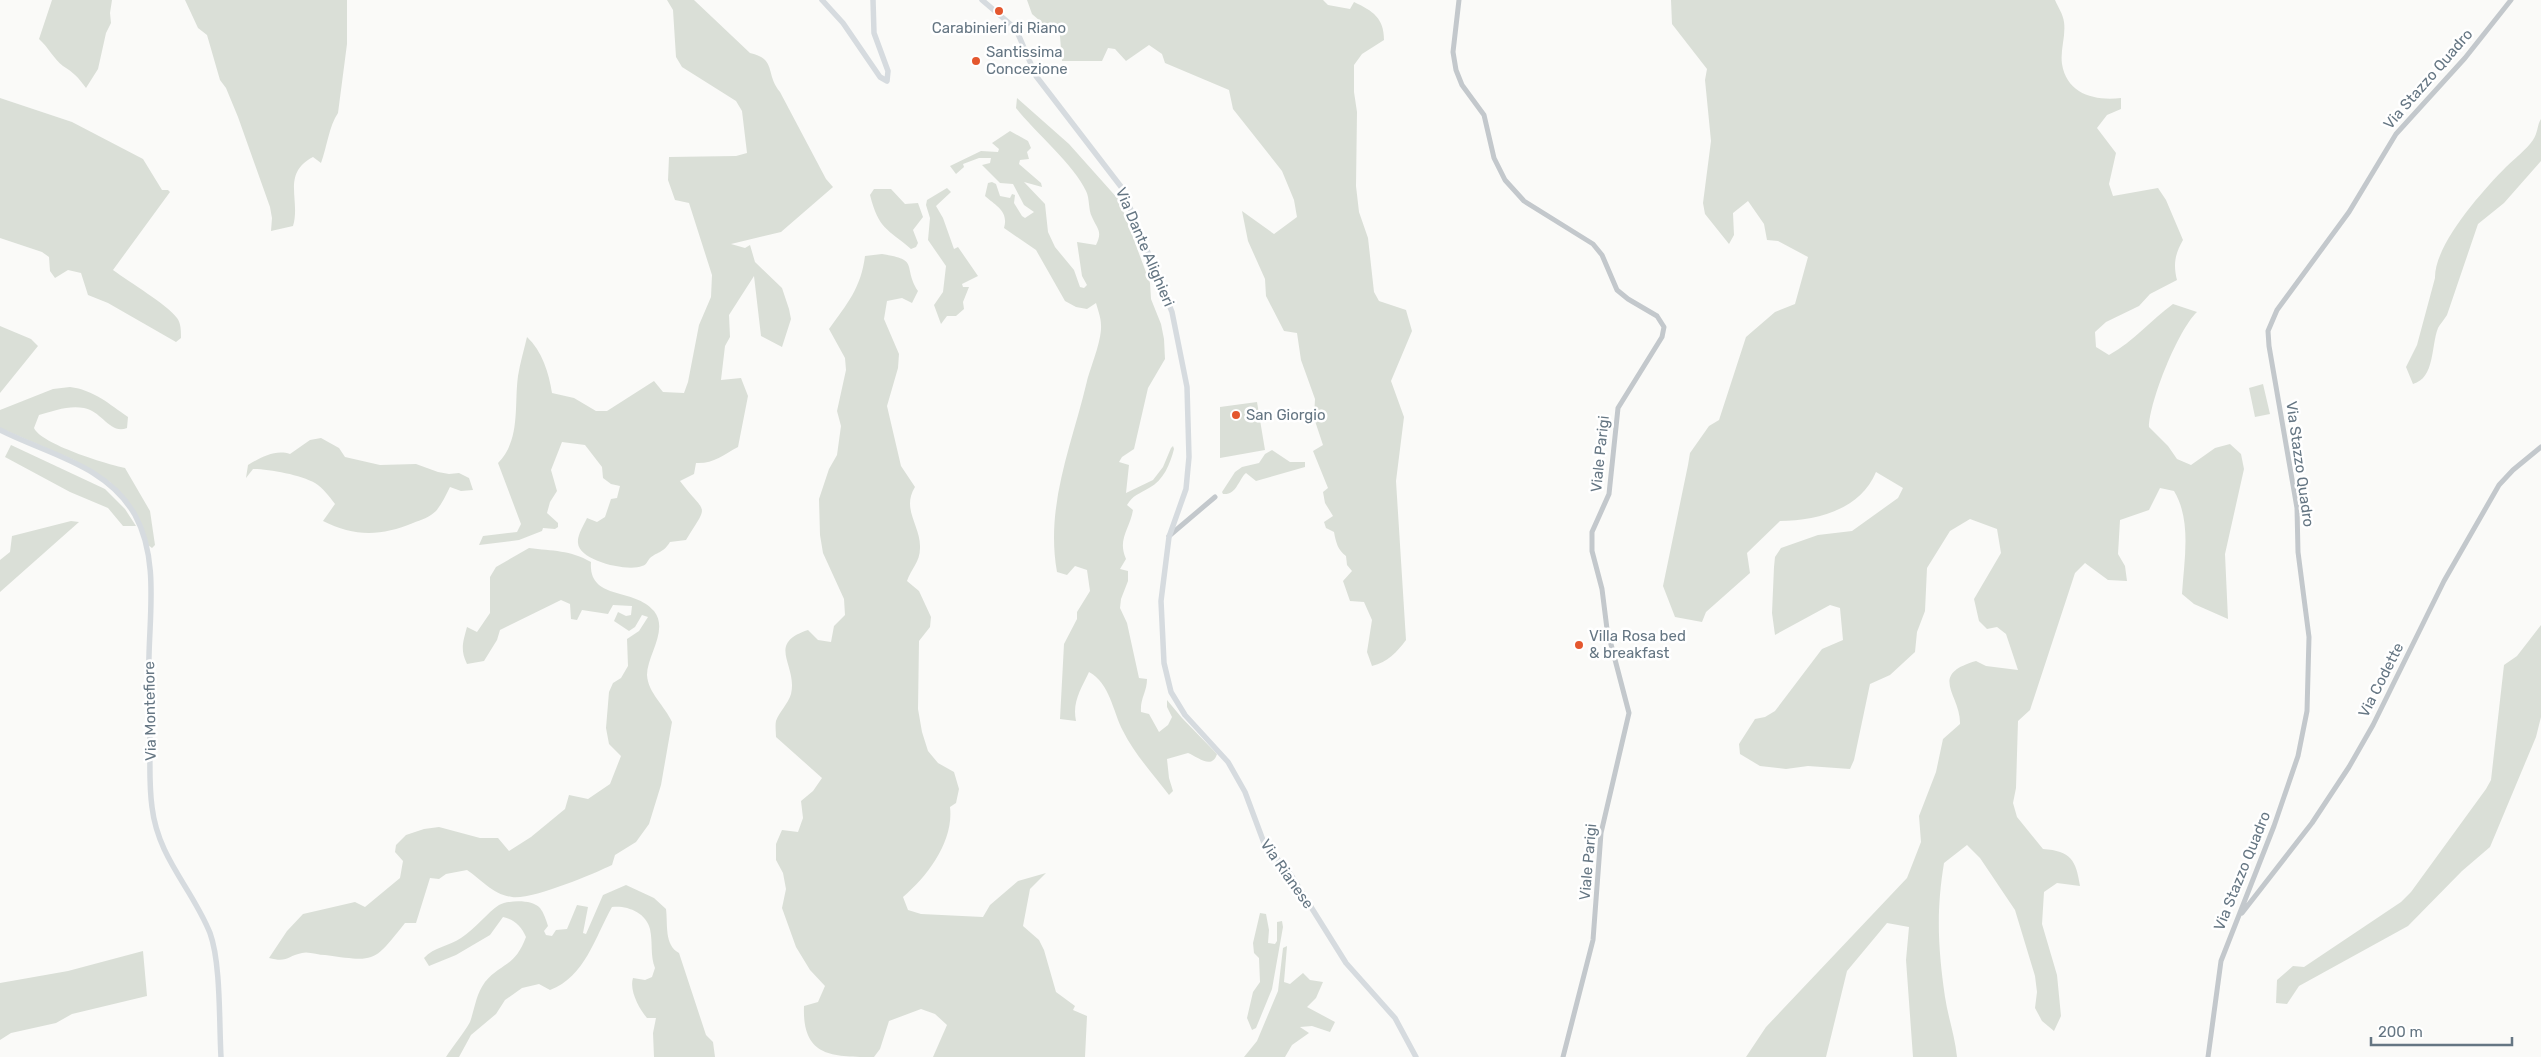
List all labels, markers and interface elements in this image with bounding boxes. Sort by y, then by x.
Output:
marker: Carabinieri di Riano [993,5,1005,17]
place label: Carabinieri di Riano [932,19,1066,37]
street label: Via Stazzo Quadro [2380,25,2476,133]
place label: Santissima Concezione [986,43,1068,78]
marker: Santissima Concezione [970,55,982,67]
street label: Via Dante Alighieri [1112,185,1178,309]
street label: Via Stazzo Quadro [2282,400,2318,528]
place label: San Giorgio [1246,406,1326,424]
marker: San Giorgio [1230,409,1242,421]
street label: Viale Parigi [1587,415,1613,493]
place label: Villa Rosa bed & breakfast [1589,627,1686,662]
marker: Villa Rosa bed & breakfast [1573,639,1585,651]
street label: Via Codette [2355,640,2407,720]
street label: Via Montefiore [140,661,160,761]
street label: Via Stazzo Quadro [2210,809,2274,933]
street label: Viale Parigi [1576,823,1600,901]
street label: Via Rianese [1257,836,1317,912]
scale bar [2371,1014,2512,1046]
text: 200 m [2378,1023,2423,1041]

